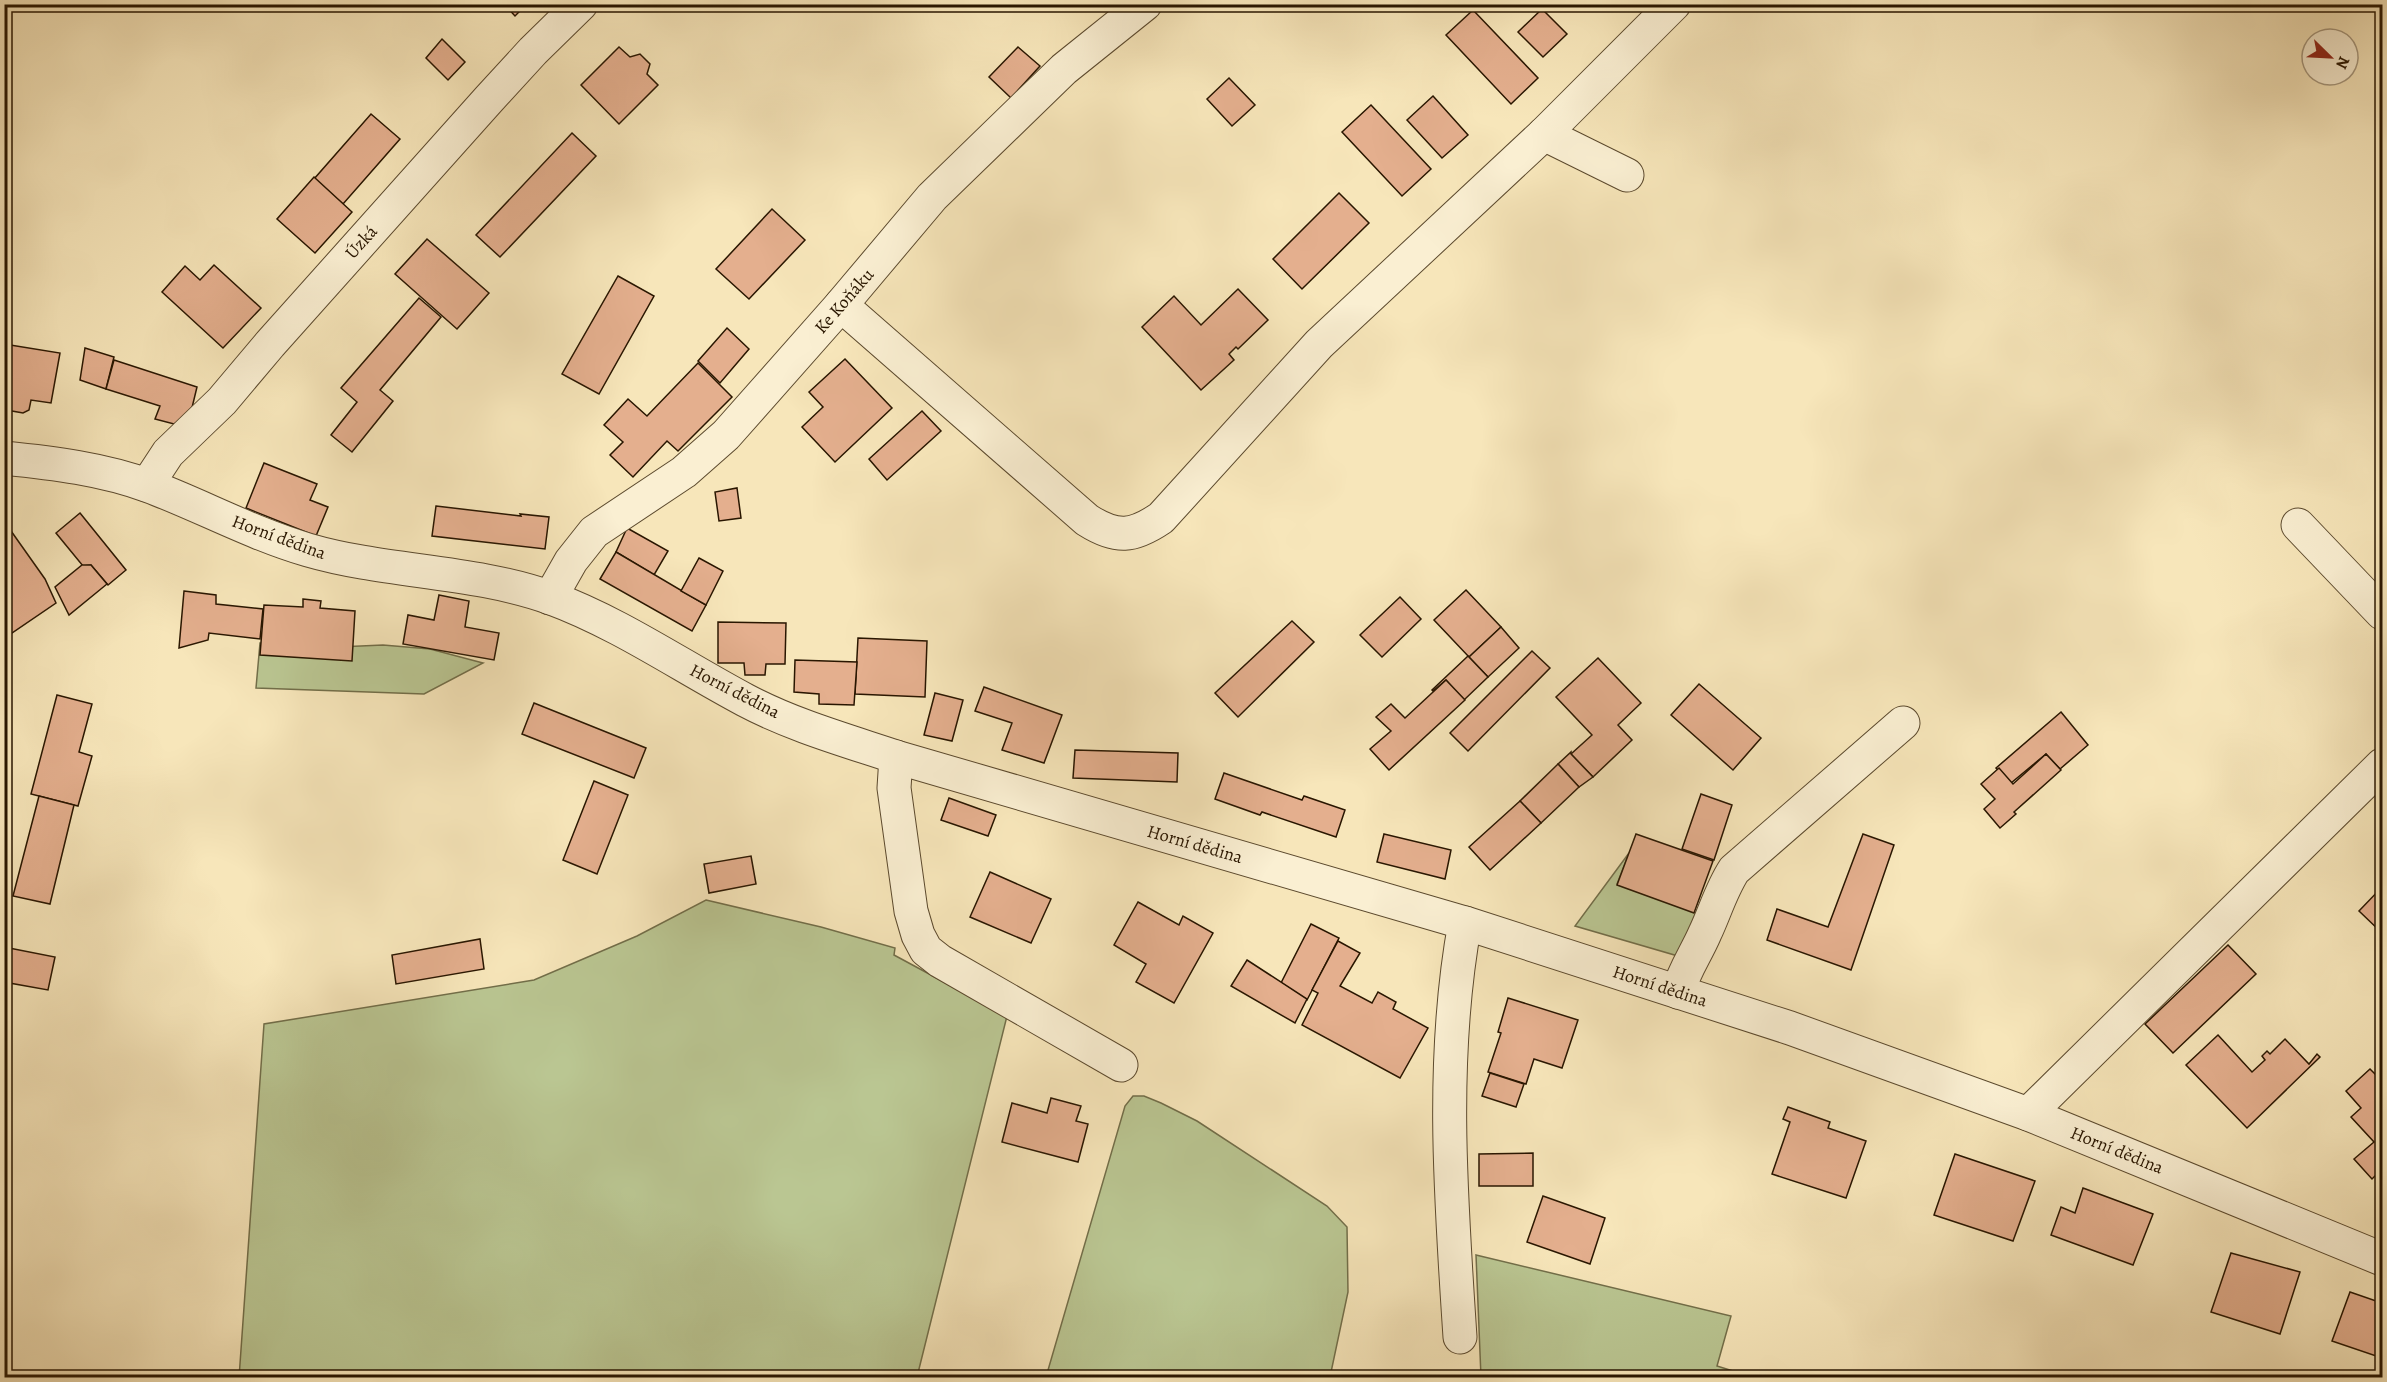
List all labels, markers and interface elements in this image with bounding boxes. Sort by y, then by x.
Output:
north arrow [2300,27,2360,87]
text: N [2330,53,2355,73]
street label: Úzká [340,220,383,264]
street label: Ke Koňáku [809,263,879,339]
street label: Horní dědina [229,509,330,565]
street label: Horní dědina [686,658,785,724]
street label: Horní dědina [1144,819,1246,869]
street label: Horní dědina [1610,959,1711,1013]
street label: Horní dědina [2067,1120,2168,1180]

